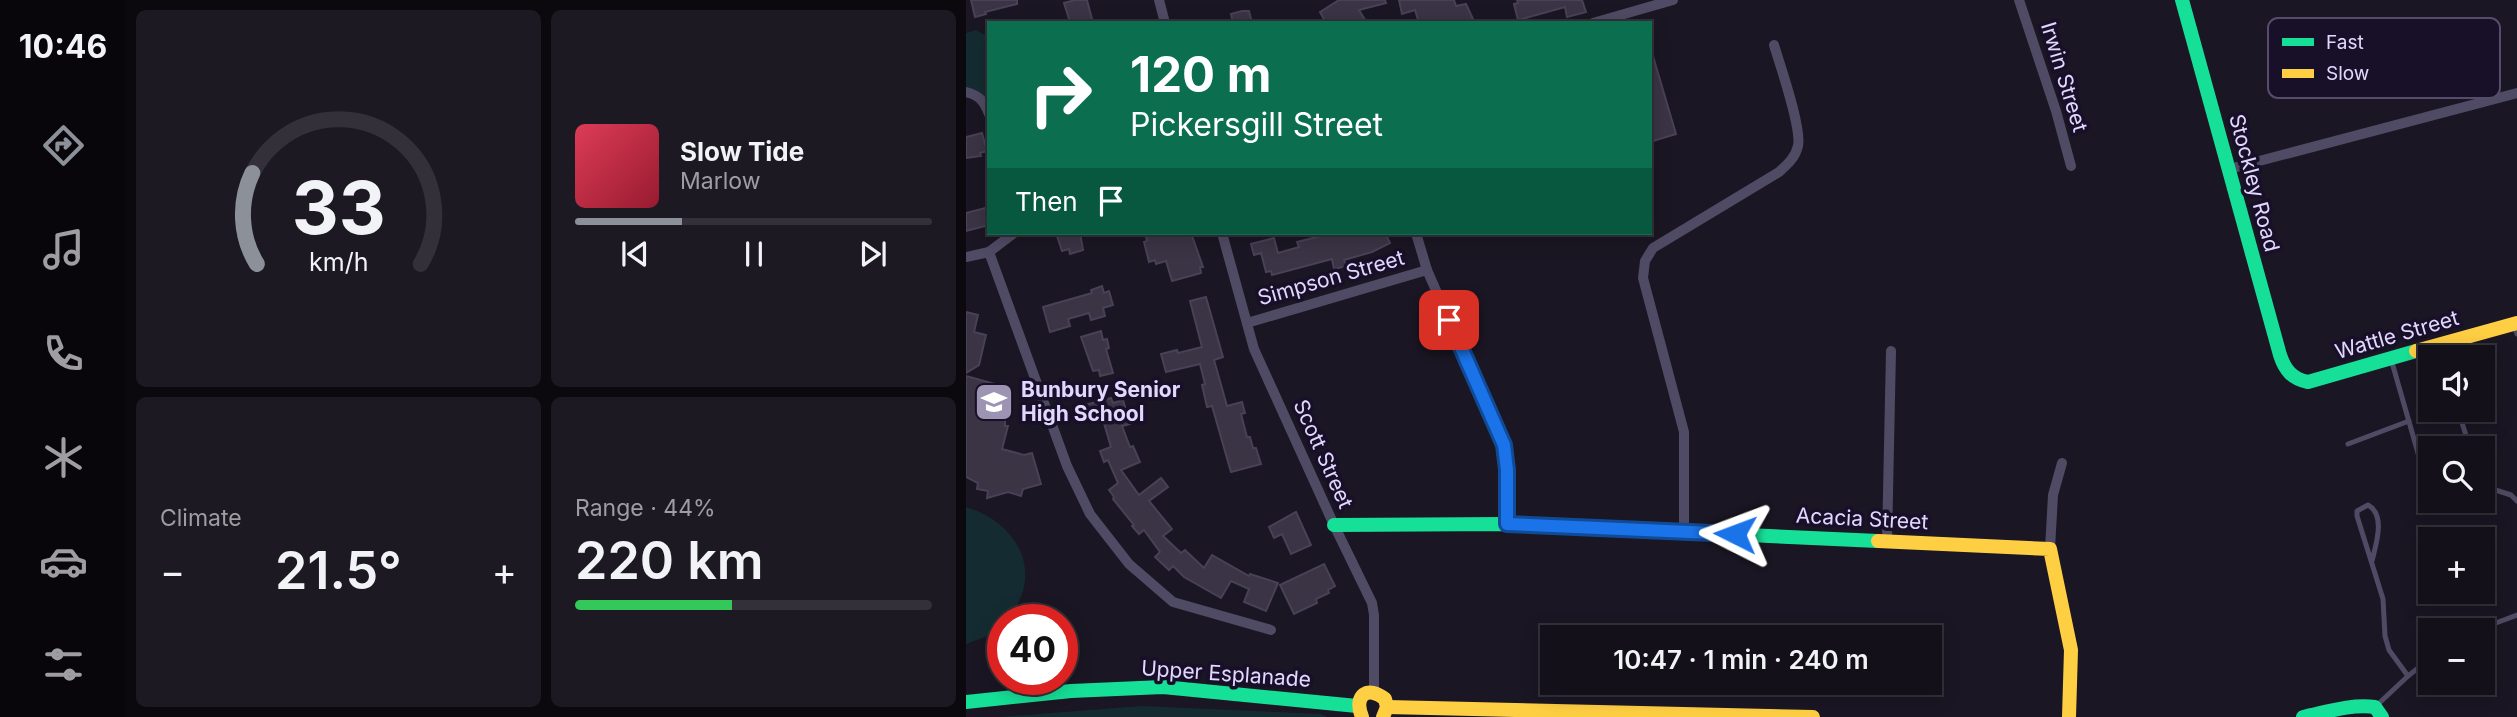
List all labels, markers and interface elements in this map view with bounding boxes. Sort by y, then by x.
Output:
legend [2268,18,2500,98]
street label: Irwin Street [2036,19,2093,135]
text: 10:46 [19,27,107,66]
text: Fast [2326,31,2364,54]
text: 120 m [1130,45,1271,104]
icon: right [1015,49,1106,140]
text: Slow [2326,62,2369,85]
text: Pickersgill Street [1130,105,1383,144]
street label: Stockley Road [2224,111,2285,254]
icon: directions [39,121,88,170]
text: Slow Tide [680,136,804,167]
text: 33 [292,164,385,253]
text: Marlow [680,167,760,195]
icon: arrive [1092,182,1130,220]
text: Then [1015,186,1078,217]
icon: music [39,225,88,274]
icon: previous [616,235,654,273]
icon: pause [735,235,773,273]
icon: next [854,235,892,273]
street label: Simpson Street [1255,245,1407,310]
text: km/h [309,247,368,277]
pin [1419,290,1479,350]
icon: arrive [1430,301,1468,339]
street label: Wattle Street [2332,305,2462,364]
icon: phone [39,329,88,378]
map controls [2418,345,2495,695]
button: sound [2418,345,2495,422]
place label: Bunbury Senior High School [1021,377,1181,426]
school or university icon: Bunbury Senior High School [973,381,1015,423]
street label: Scott Street [1288,396,1359,512]
icon: climate [39,433,88,482]
button: search [2418,436,2495,513]
text: Range · 44% [575,494,716,522]
position arrow [1698,497,1772,571]
street label: Acacia Street [1795,503,1929,534]
text: Climate [160,504,242,532]
button: + [2418,527,2495,604]
text: 220 km [575,529,764,592]
icon: car [39,537,88,586]
text: 21.5° [275,539,402,602]
text: − [160,548,185,594]
text: + [492,548,517,594]
speed limit sign: 40 [987,604,1078,695]
button: − [2418,618,2495,695]
icon: filters [39,640,88,689]
text: 10:47 · 1 min · 240 m [1613,644,1869,675]
street label: Upper Esplanade [1140,655,1312,692]

